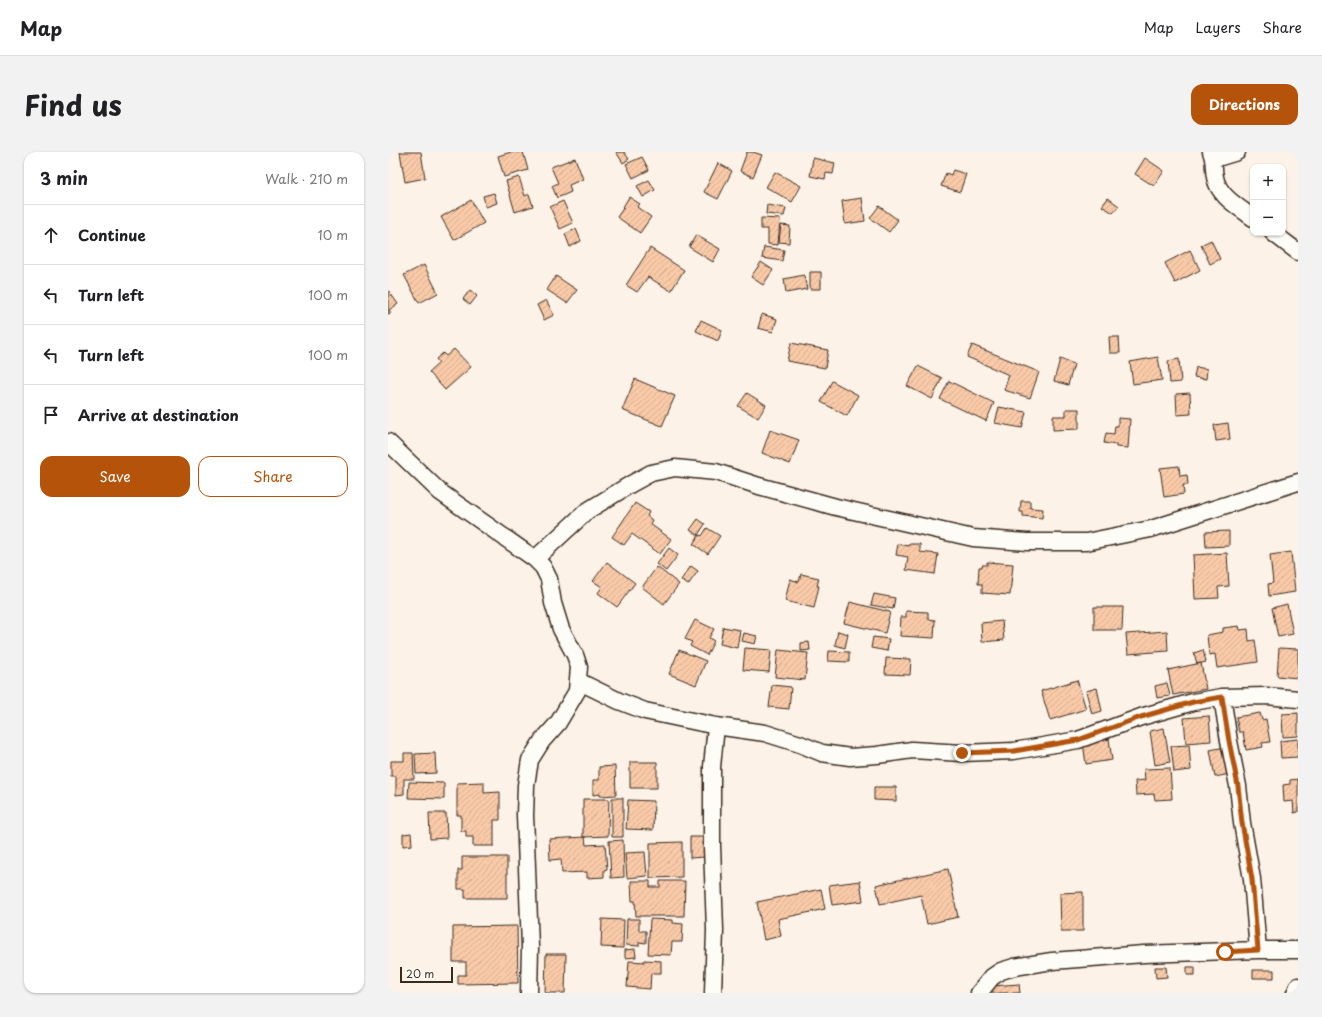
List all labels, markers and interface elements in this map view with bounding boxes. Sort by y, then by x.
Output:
text: Map [20,14,62,42]
text: Map [1144,17,1174,38]
text: Layers [1196,17,1241,38]
text: Share [1263,17,1302,38]
text: Find us [24,83,122,126]
button: Directions [1191,84,1298,125]
map controls [1250,164,1286,236]
button: + [1250,164,1286,200]
text: 3 min [40,165,88,191]
text: Walk · 210 m [265,169,348,188]
button: − [1250,200,1286,236]
text: Continue [78,223,146,246]
icon: ahead [40,224,62,246]
text: 10 m [318,225,348,244]
text: Turn left [78,283,144,306]
icon: left [40,284,62,306]
text: 100 m [308,285,348,304]
text: Turn left [78,343,144,366]
icon: left [40,344,62,366]
text: 100 m [308,345,348,364]
text: Arrive at destination [78,403,239,426]
icon: arrive [40,404,62,426]
button: Save [40,456,190,497]
button: Share [198,456,348,497]
route end [953,744,971,762]
route start [1216,943,1234,961]
scale bar [400,965,453,984]
text: 20 m [406,965,434,982]

